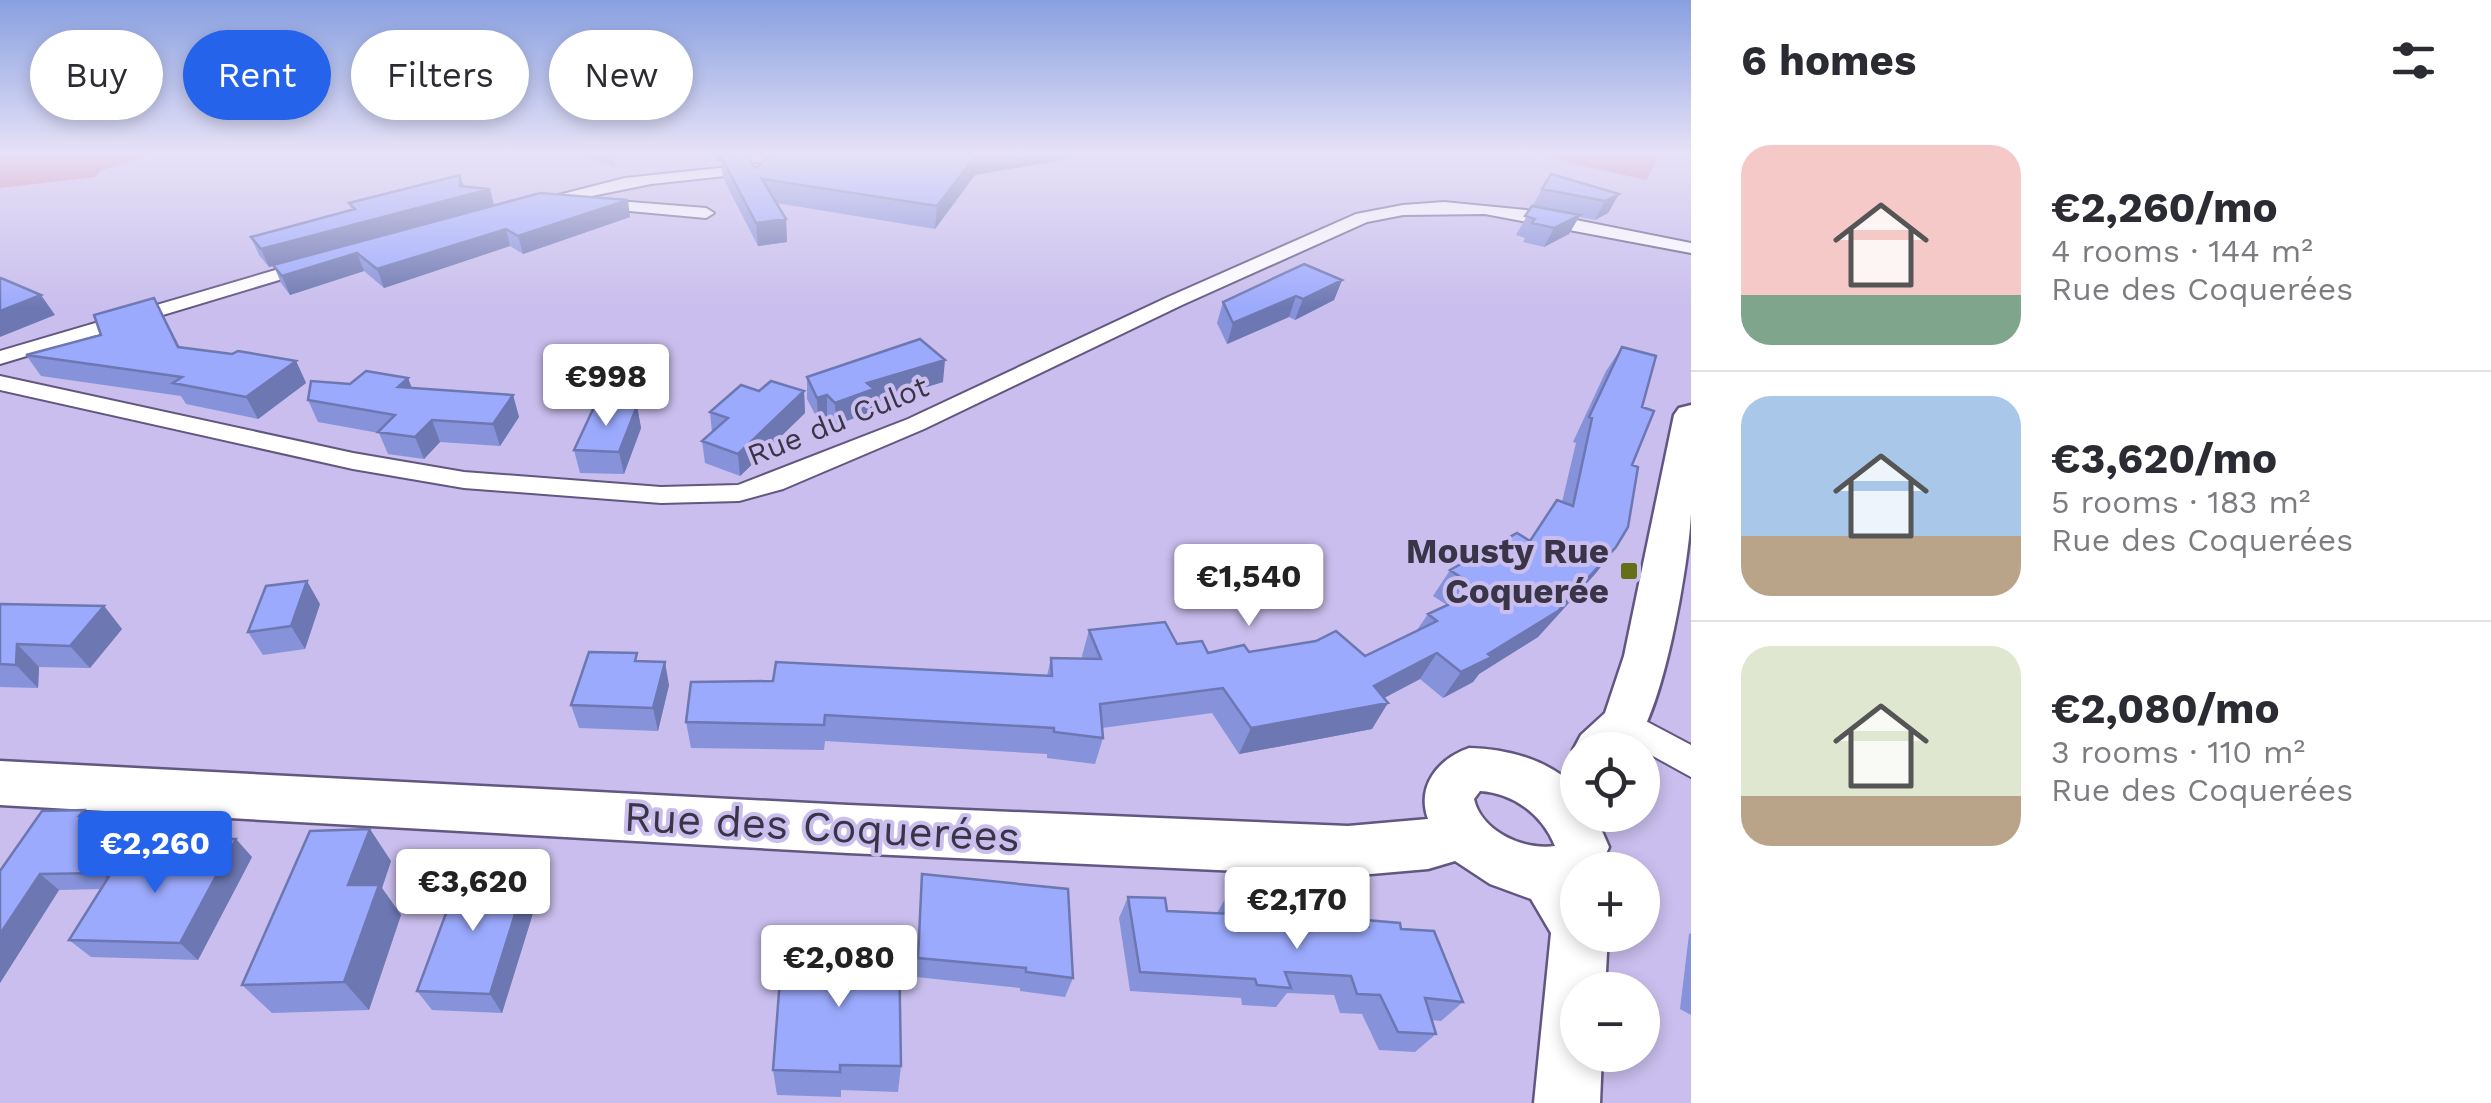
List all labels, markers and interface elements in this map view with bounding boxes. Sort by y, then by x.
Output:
chip: Buy [30,30,163,120]
chip: Rent [183,30,331,120]
chip: Filters [351,30,529,120]
chip: New [549,30,693,120]
icon: filters [2386,33,2441,88]
text: 6 homes [1741,36,1916,85]
text: €2,260/mo [2051,183,2278,232]
icon: home [1821,185,1941,305]
text: 4 rooms · 144 m² [2051,232,2313,270]
text: Rue des Coquerées [2051,270,2353,308]
pin: €998 [547,344,665,429]
text: €998 [565,357,647,395]
street label: Rue du Culot [742,368,934,473]
text: €3,620/mo [2051,434,2277,483]
icon: home [1821,436,1941,556]
text: 5 rooms · 183 m² [2051,483,2311,521]
text: Rue des Coquerées [2051,521,2353,559]
place label: Mousty Rue Coquerée [1406,530,1609,612]
pin: €1,540 [1168,544,1330,629]
text: €1,540 [1196,557,1302,595]
marker: Mousty Rue Coquerée [1618,560,1640,582]
text: €2,080/mo [2051,684,2280,733]
icon: home [1821,686,1941,806]
map controls [1560,732,1660,1072]
button: locate [1560,732,1660,832]
text: 3 rooms · 110 m² [2051,733,2305,771]
text: Rue des Coquerées [2051,771,2353,809]
street label: Rue des Coquerées [623,792,1021,861]
pin: €2,260 [74,811,236,896]
text: €2,260 [100,824,210,862]
pin: €3,620 [392,849,554,934]
button: + [1560,852,1660,952]
text: €3,620 [418,862,528,900]
pin: €2,170 [1216,867,1378,952]
text: €2,170 [1247,880,1347,918]
pin: €2,080 [758,925,920,1010]
text: €2,080 [783,938,895,976]
button: − [1560,972,1660,1072]

